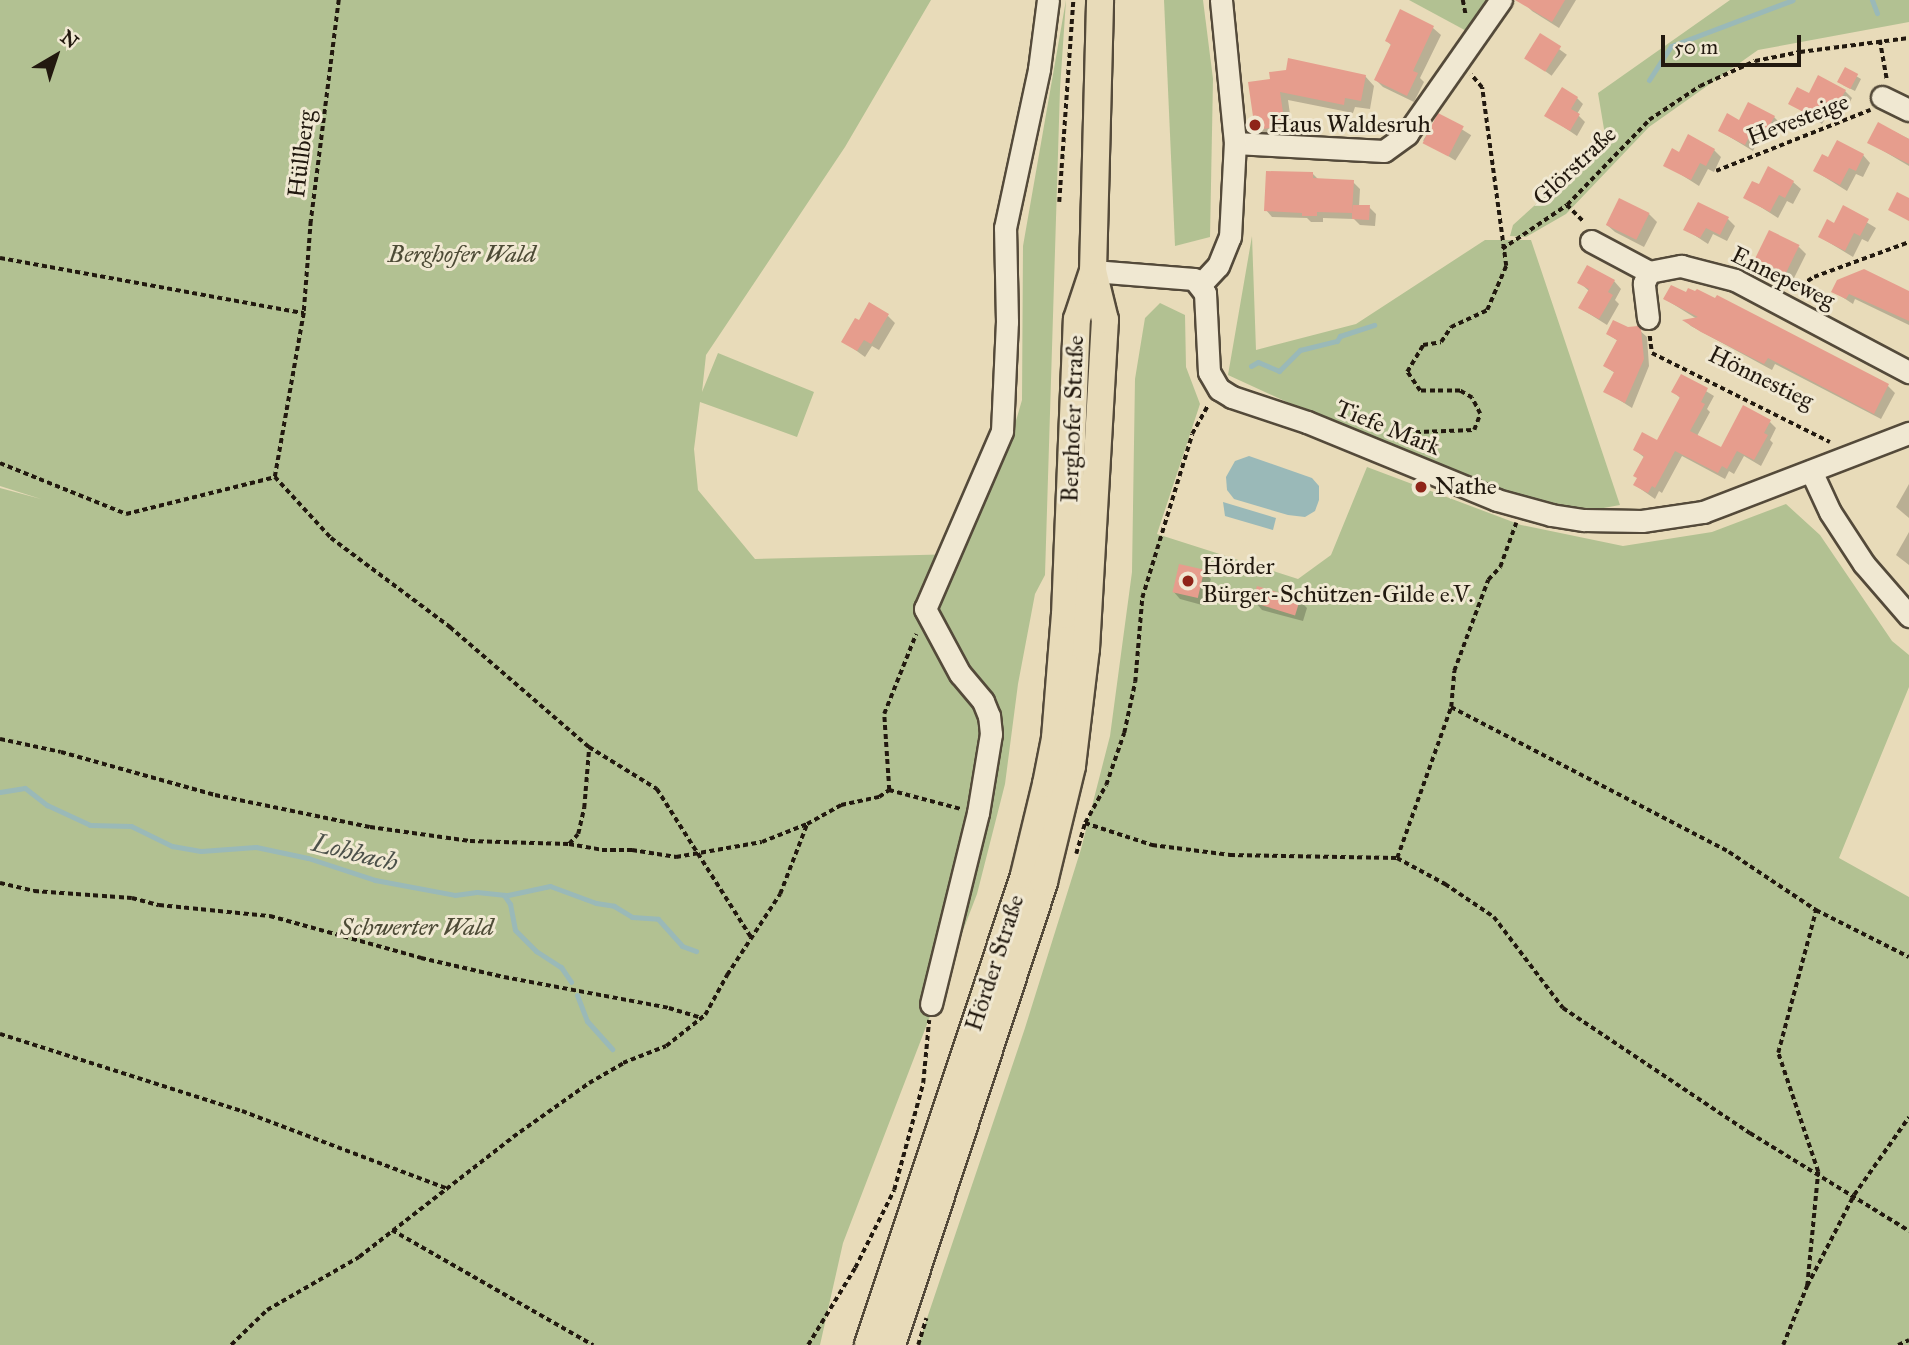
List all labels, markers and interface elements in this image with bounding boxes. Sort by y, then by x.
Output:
north arrow [21,21,91,91]
scale bar [1664,21,1804,65]
text: N [56,25,83,53]
text: 50 m [1674,34,1718,60]
street label: Hevesteige [1743,87,1853,153]
street label: Hüllberg [282,109,322,199]
place label: Haus Waldesruh [1269,111,1431,139]
marker: Haus Waldesruh [1247,117,1263,133]
street label: Glörstraße [1527,120,1623,212]
park label: Berghofer Wald [388,241,536,269]
street label: Ennepeweg [1726,241,1840,315]
street label: Berghofer Straße [1056,335,1090,503]
street label: Hönnestieg [1704,340,1818,416]
street label: Tiefe Mark [1331,394,1445,462]
place label: Nathe [1435,473,1497,501]
marker: Nathe [1413,479,1429,495]
place label: Hörder Bürger-Schützen-Gilde e.V. [1202,553,1473,609]
marker: Hörder Bürger-Schützen-Gilde e.V. [1180,573,1196,589]
water label: Lohbach [309,827,401,879]
street label: Hörder Straße [959,891,1031,1035]
park label: Schwerter Wald [340,914,494,942]

